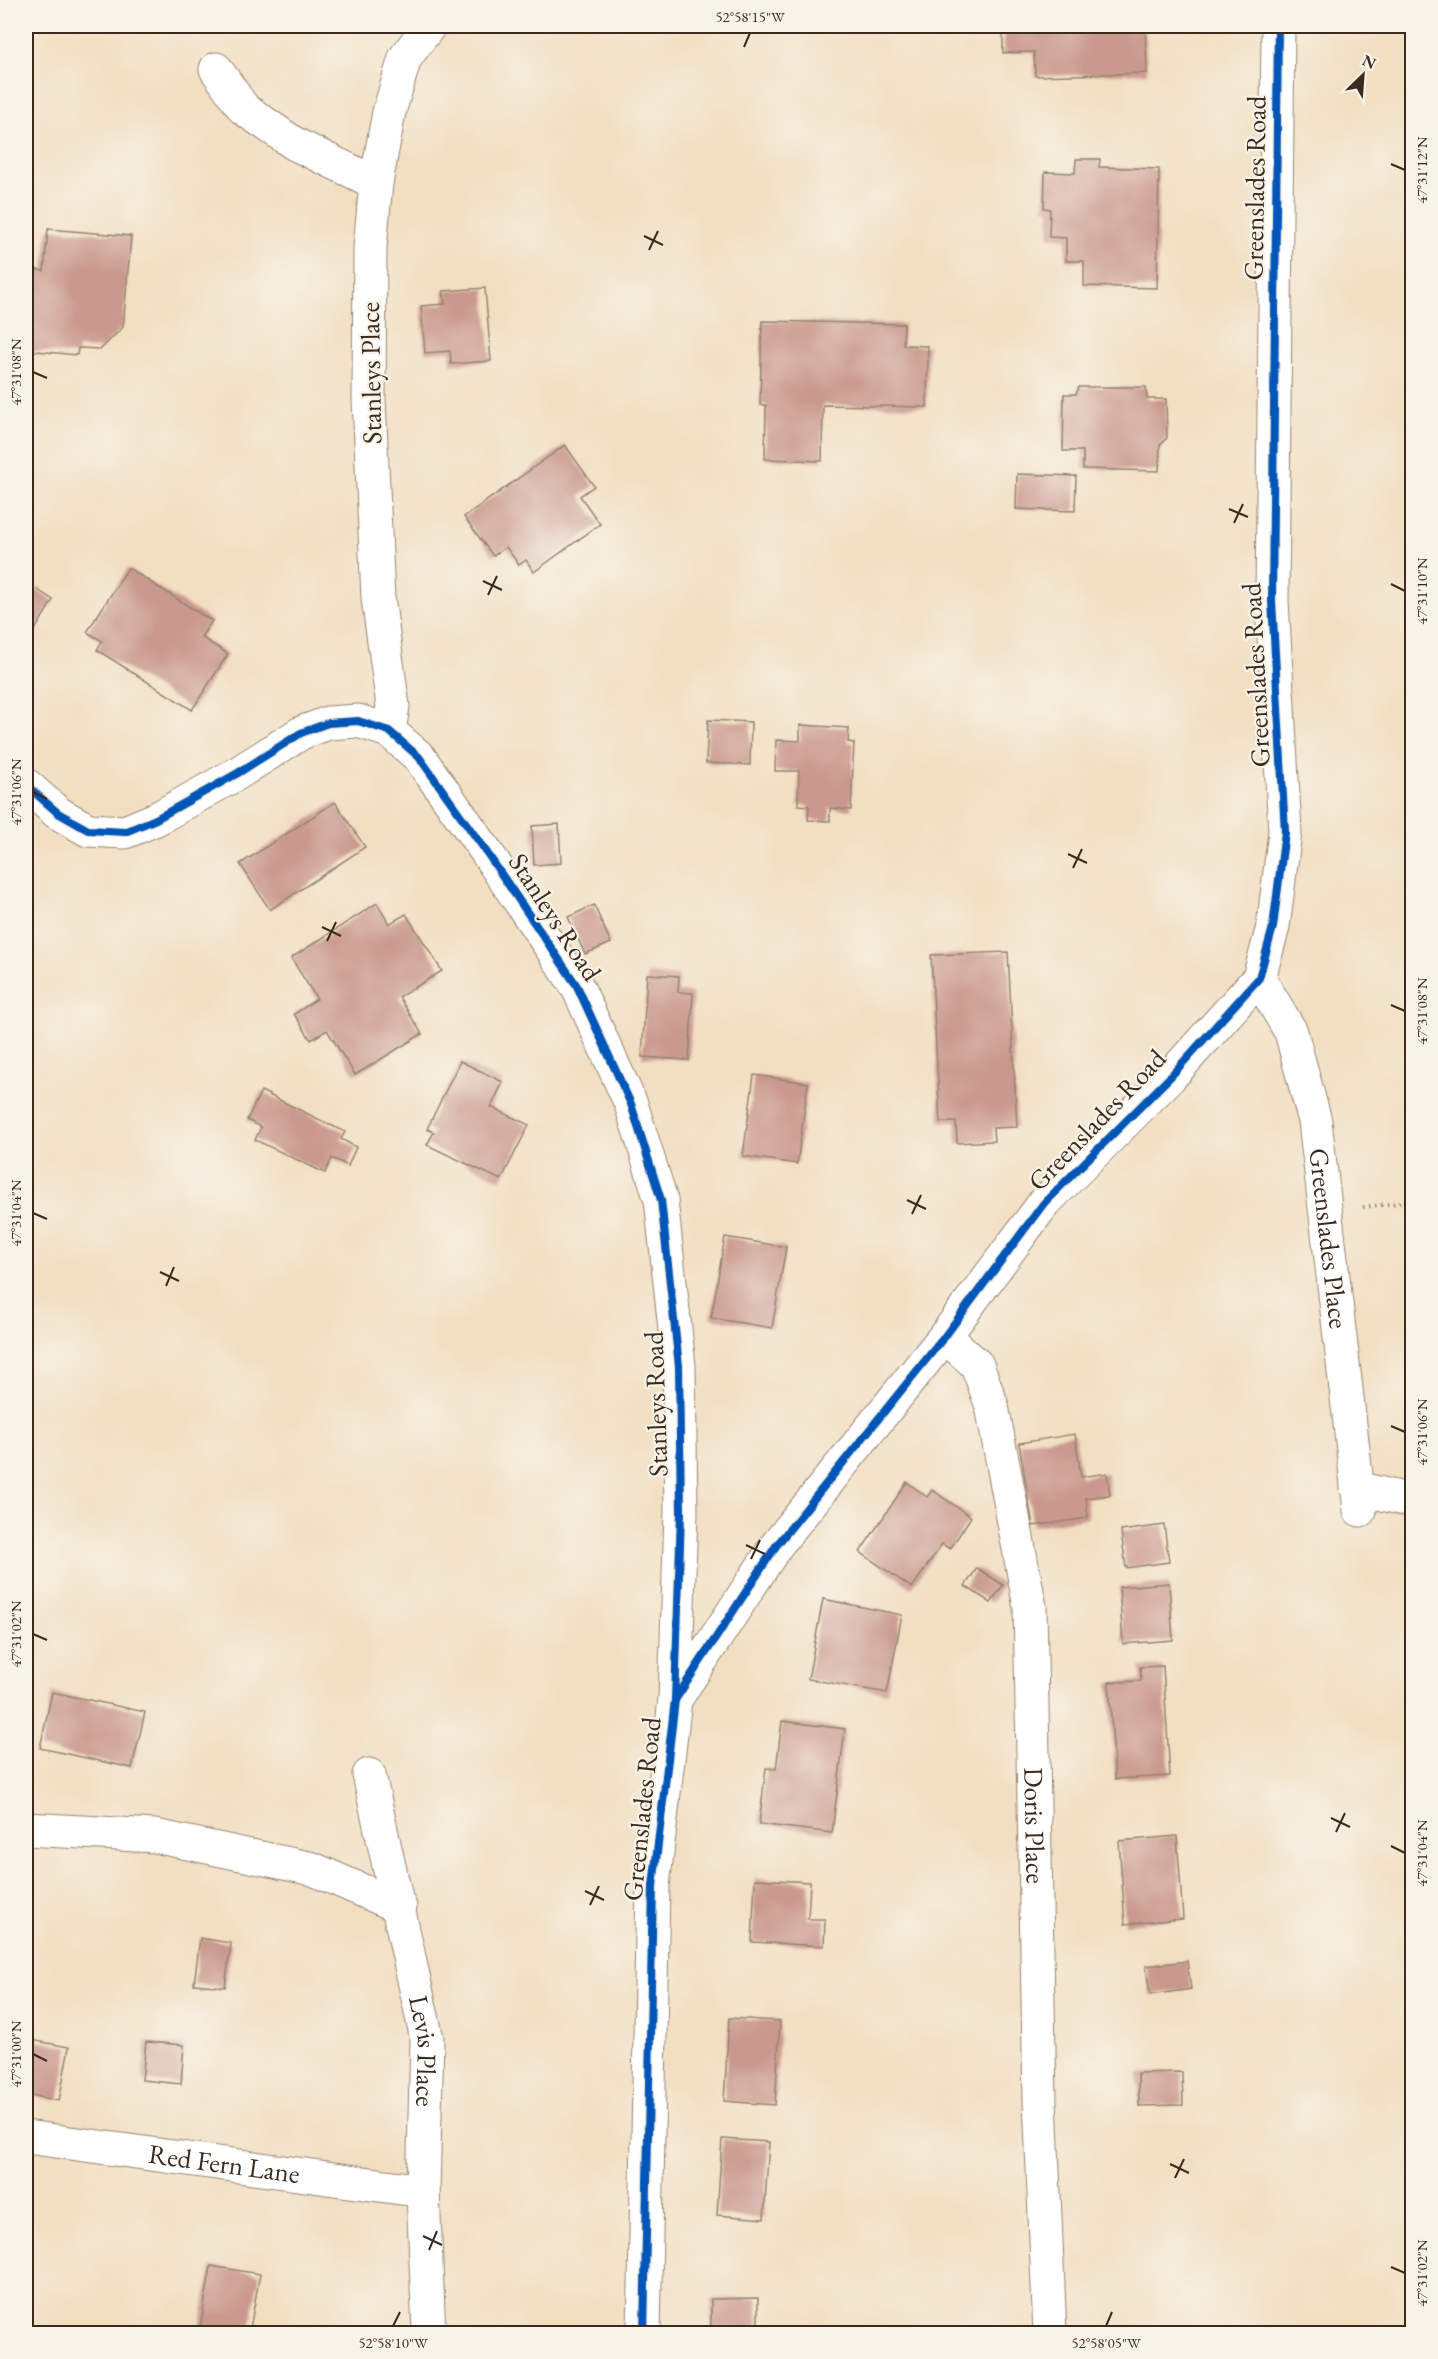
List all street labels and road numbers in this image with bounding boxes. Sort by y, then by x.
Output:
street label: Greenslades Road [1235,95,1274,281]
street label: Stanleys Place [352,302,389,444]
street label: Greenslades Road [1233,582,1278,768]
street label: Stanleys Road [501,846,610,988]
street label: Greenslades Road [1020,1041,1174,1198]
street label: Greenslades Place [1301,1146,1357,1330]
street label: Stanleys Road [635,1330,676,1477]
street label: Greenslades Road [614,1715,669,1903]
street label: Doris Place [1016,1767,1054,1884]
street label: Levis Place [401,1992,445,2107]
street label: Red Fern Lane [146,2136,302,2191]

